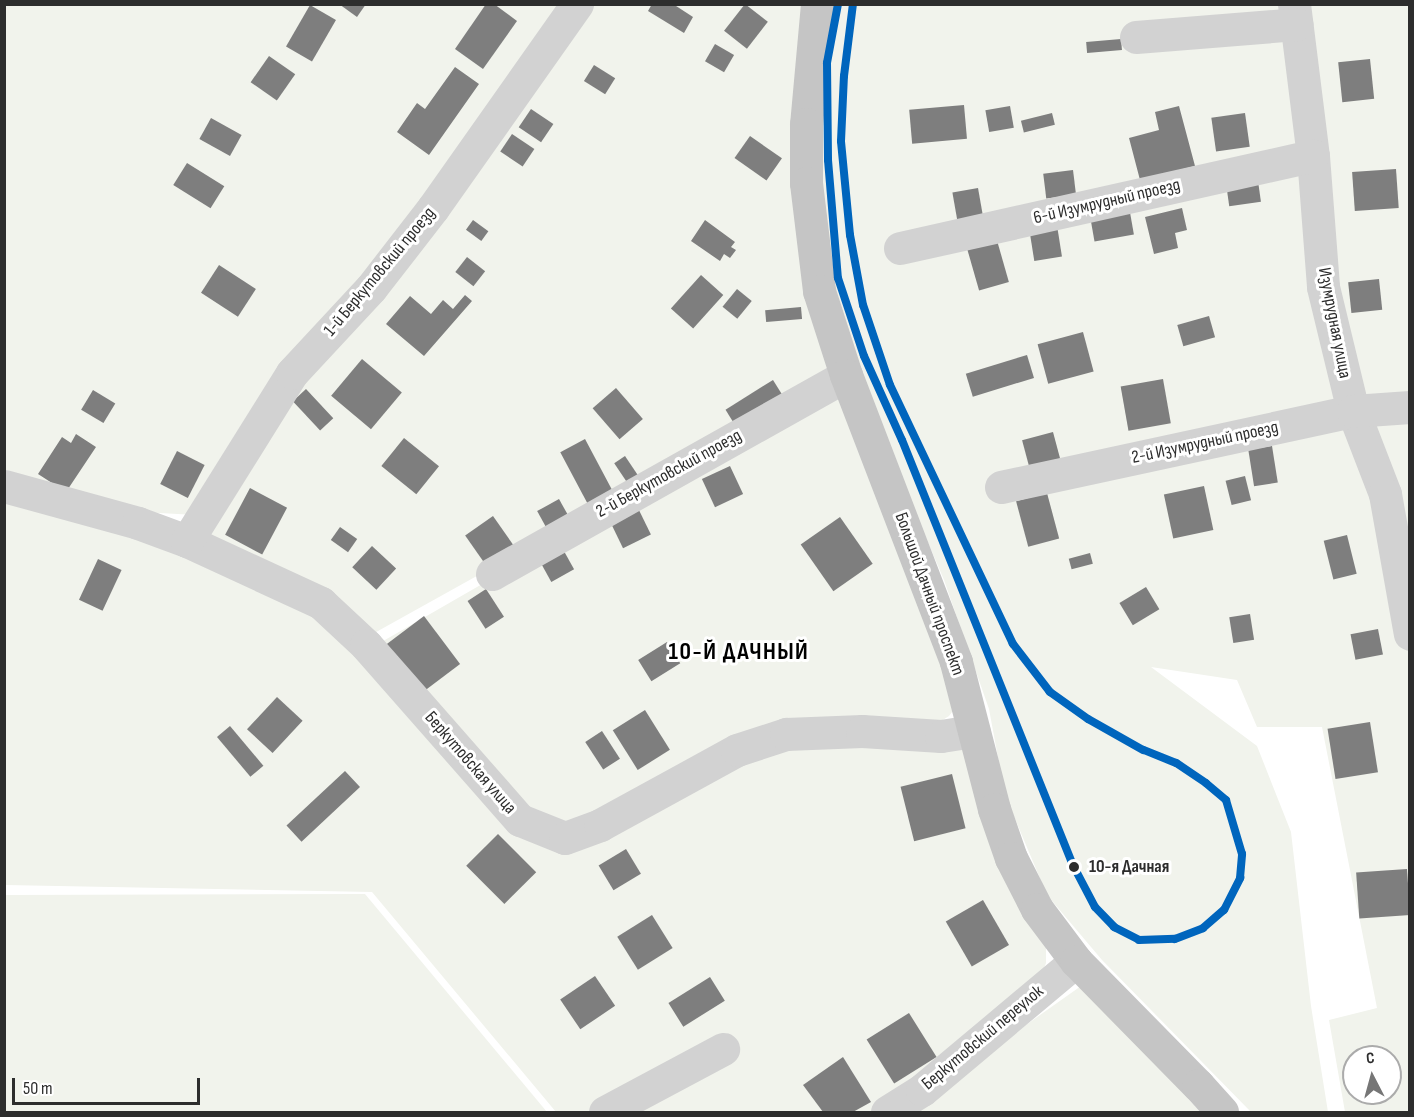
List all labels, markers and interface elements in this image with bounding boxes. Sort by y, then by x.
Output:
street label: 6-й Изумрудный проезд [1032,175,1182,229]
street label: 1-й Беркутовский проезд [320,203,440,341]
street label: Изумрудная улица [1313,266,1355,380]
street label: 2-й Изумрудный проезд [1130,417,1280,469]
street label: 2-й Беркутовский проезд [592,425,746,523]
street label: Большой Дачный проспект [889,510,969,678]
district label: 10-Й ДАЧНЫЙ [669,638,809,666]
street label: Беркутовская улица [420,707,520,819]
place label: 10-я Дачная [1089,856,1169,878]
marker: 10-я Дачная [1064,857,1084,877]
street label: Беркутовский переулок [918,981,1048,1095]
north arrow [1342,1045,1402,1105]
text: С [1365,1049,1375,1068]
scale bar [15,1066,202,1104]
text: 50 m [23,1078,53,1099]

